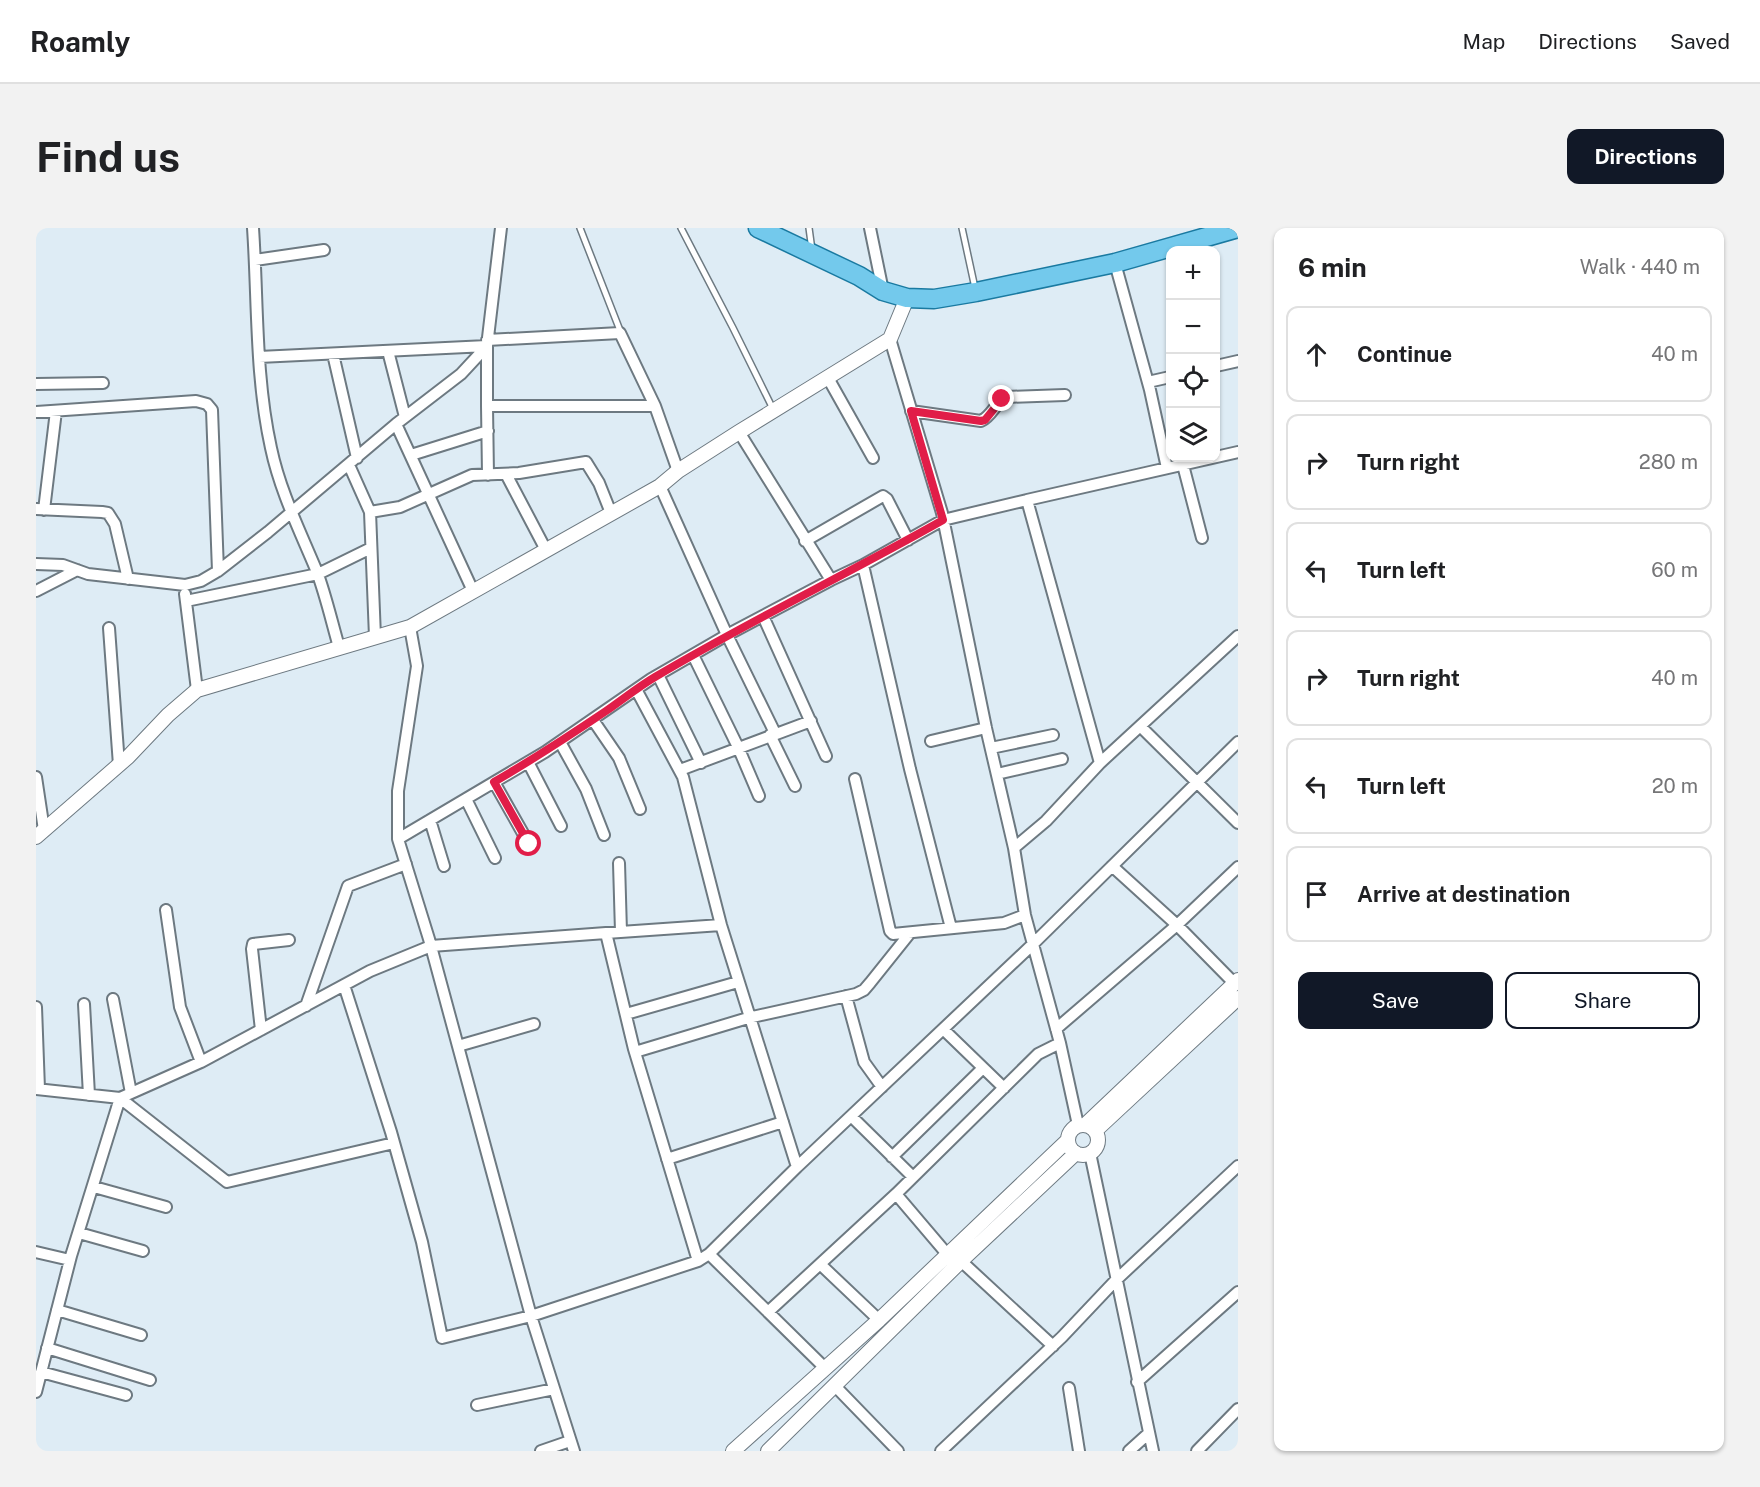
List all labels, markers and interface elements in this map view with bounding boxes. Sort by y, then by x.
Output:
text: Roamly [30,25,130,58]
text: Map [1463,29,1505,54]
text: Directions [1538,29,1637,54]
text: Saved [1670,29,1730,54]
button: Directions [1567,129,1724,184]
text: Find us [36,132,180,181]
map controls [1166,246,1220,462]
button: + [1166,246,1220,300]
text: 6 min [1298,252,1367,283]
text: Walk · 440 m [1580,255,1700,279]
button: − [1166,300,1220,354]
icon: ahead [1300,338,1333,371]
text: Continue [1357,341,1452,367]
text: 40 m [1651,342,1698,366]
button: locate [1166,354,1220,408]
route end [988,385,1014,411]
button: layers [1166,408,1220,462]
icon: right [1300,446,1333,479]
text: Turn right [1357,449,1460,475]
text: 280 m [1639,450,1698,474]
icon: left [1300,554,1333,587]
text: Turn left [1357,557,1446,583]
text: 60 m [1651,558,1698,582]
icon: right [1300,662,1333,695]
text: Turn right [1357,665,1460,691]
text: 40 m [1651,666,1698,690]
icon: left [1300,770,1333,803]
text: Turn left [1357,773,1446,799]
text: 20 m [1652,774,1698,798]
route start [515,830,541,856]
icon: arrive [1300,878,1333,911]
text: Arrive at destination [1357,881,1570,907]
button: Save [1298,972,1493,1029]
button: Share [1505,972,1700,1029]

